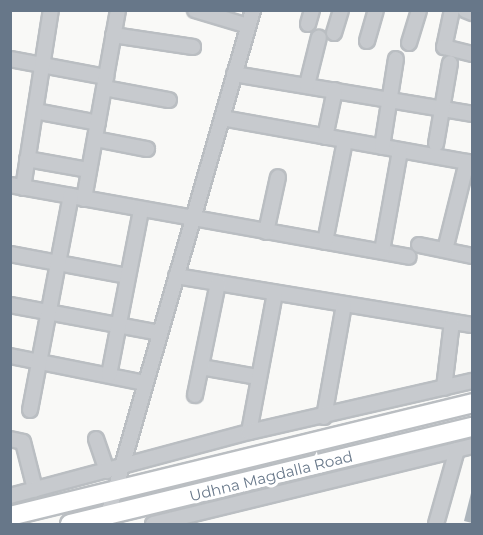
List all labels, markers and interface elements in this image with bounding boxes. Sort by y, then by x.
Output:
street label: Udhna Magdalla Road [187,447,355,505]

